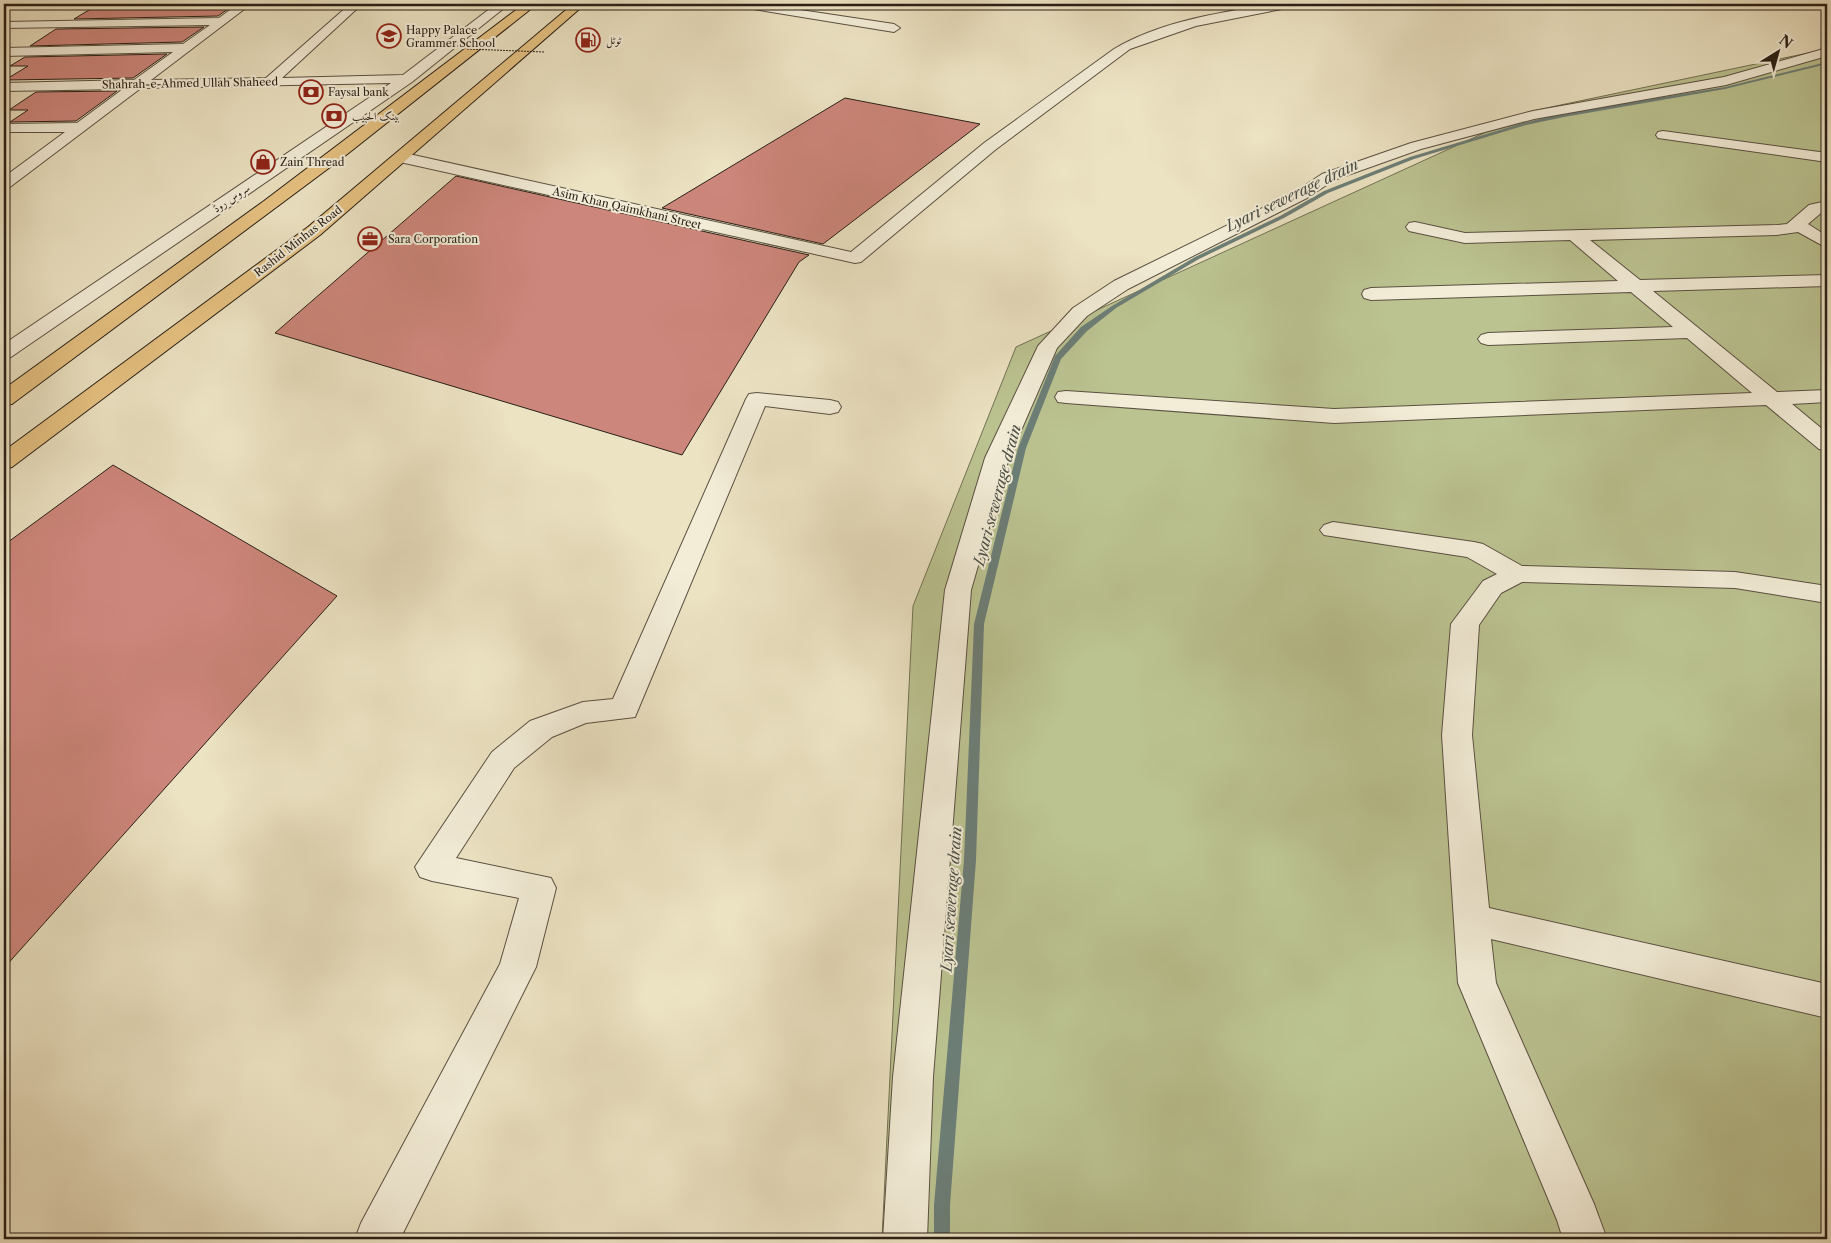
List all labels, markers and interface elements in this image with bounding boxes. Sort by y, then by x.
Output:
school or university icon: Happy Palace Grammer School [376,23,402,49]
place label: Happy Palace Grammer School [406,23,496,50]
fuel station icon: ٹوٹل [575,27,601,53]
north arrow [1754,28,1804,78]
text: N [1776,31,1796,52]
place label: ٹوٹل [606,33,622,49]
street label: Shahrah-e-Ahmed Ullah Shaheed [102,74,279,92]
bank icon: Faysal bank [298,79,324,105]
place label: Faysal bank [328,85,389,99]
bank icon: بينک الحبيب [321,103,347,129]
place label: بينک الحبيب [352,109,400,124]
shop icon: Zain Thread [250,149,276,175]
place label: Zain Thread [280,155,345,169]
water label: Lyari sewerage drain [1222,155,1361,236]
street label: سروس روڈ [210,180,253,216]
street label: Asim Khan Qaimkhani Street [550,184,703,232]
street label: Rashid Minhas Road [251,202,345,280]
office icon: Sara Corporation [357,226,383,252]
place label: Sara Corporation [388,232,478,246]
water label: Lyari sewerage drain [969,422,1025,569]
water label: Lyari sewerage drain [936,826,966,973]

